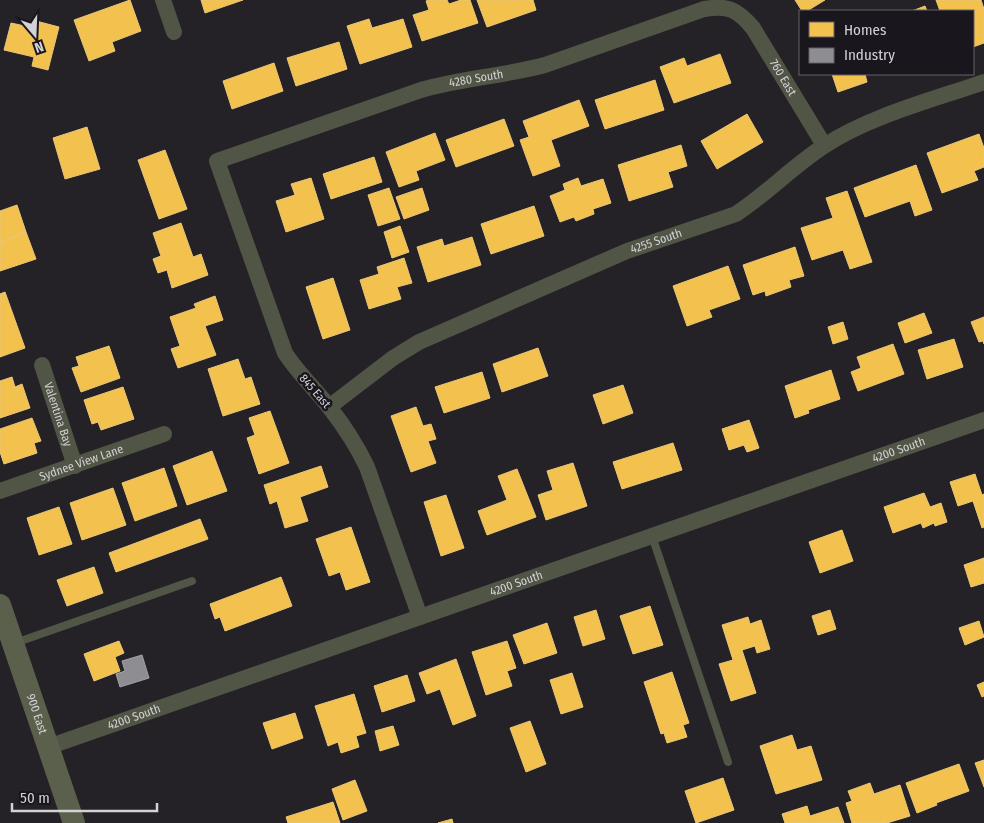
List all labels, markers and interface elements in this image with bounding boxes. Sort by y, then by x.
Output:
north arrow [10,10,60,60]
legend [799,10,974,75]
text: Homes [844,21,886,39]
text: N [32,37,46,56]
text: Industry [844,46,895,64]
street label: 760 East [767,57,799,98]
street label: 4280 South [448,67,504,90]
street label: 4255 South [629,226,684,256]
street label: 845 East [296,371,334,411]
street label: Valentina Bay [41,381,75,449]
street label: 4200 South [870,434,927,466]
street label: Sydnee View Lane [37,442,125,484]
street label: 4200 South [488,568,545,599]
street label: 900 East [24,692,50,736]
street label: 4200 South [106,701,162,733]
scale bar [12,780,158,812]
text: 50 m [20,789,50,807]

